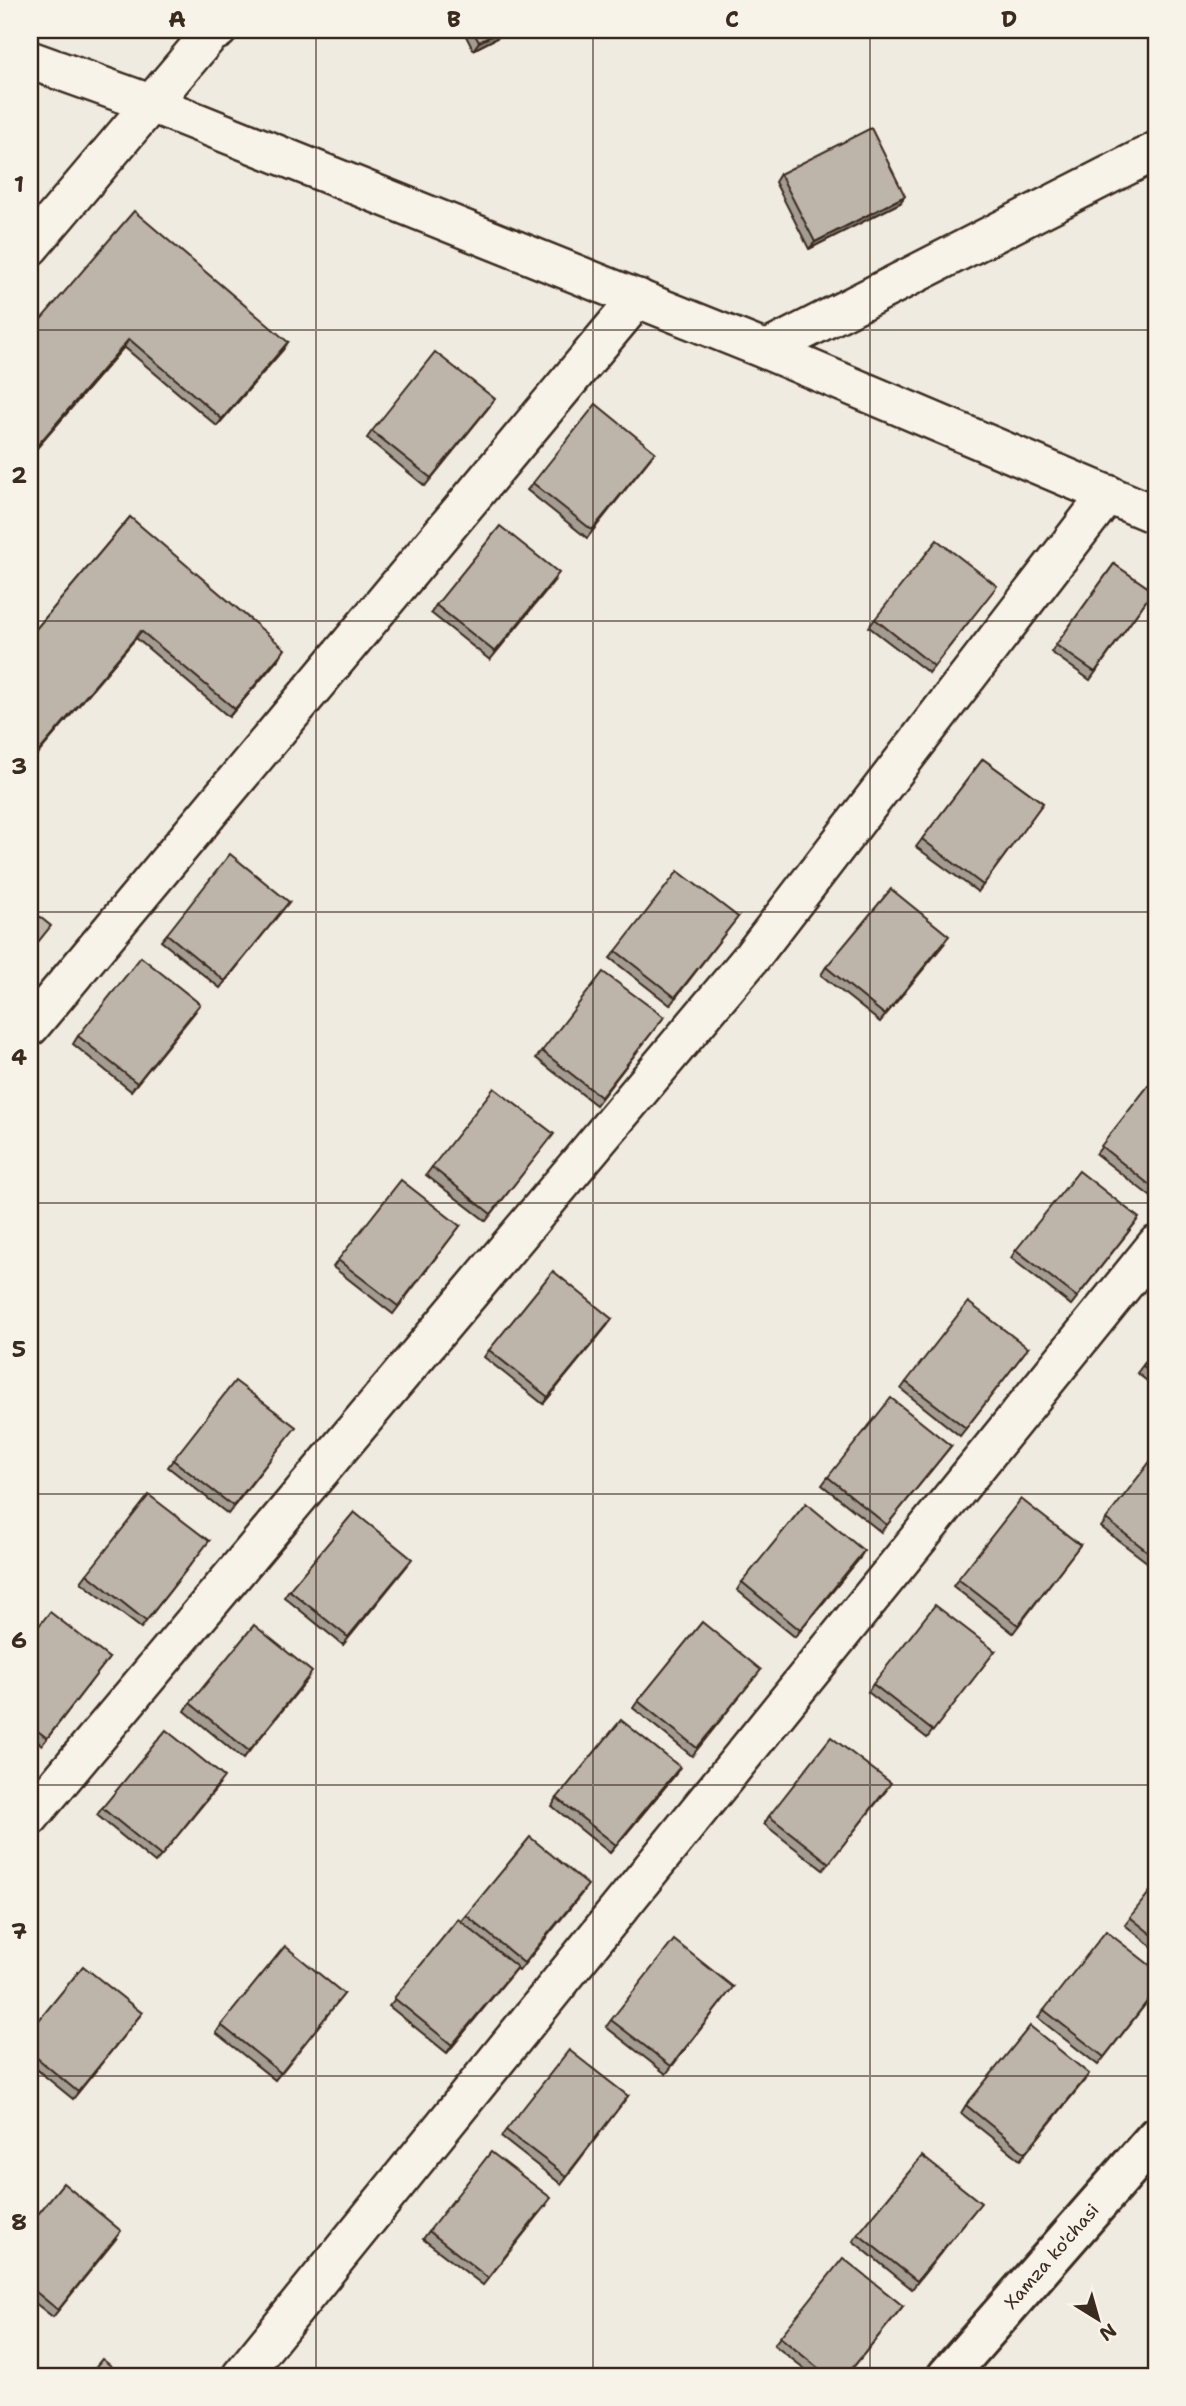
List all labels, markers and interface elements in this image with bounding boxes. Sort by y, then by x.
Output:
text: A [168,4,186,34]
text: B [447,4,461,34]
text: C [725,4,739,34]
text: D [1001,4,1017,34]
text: 1 [14,169,24,199]
text: 2 [11,460,27,490]
text: 3 [11,751,27,781]
text: 4 [11,1042,27,1072]
text: 5 [12,1334,26,1364]
text: 6 [11,1625,27,1655]
text: 7 [11,1916,27,1946]
street label: Xamza ko'chasi [999,2198,1104,2314]
text: 8 [11,2207,27,2237]
north arrow [1064,2284,1134,2354]
text: N [1094,2318,1121,2347]

